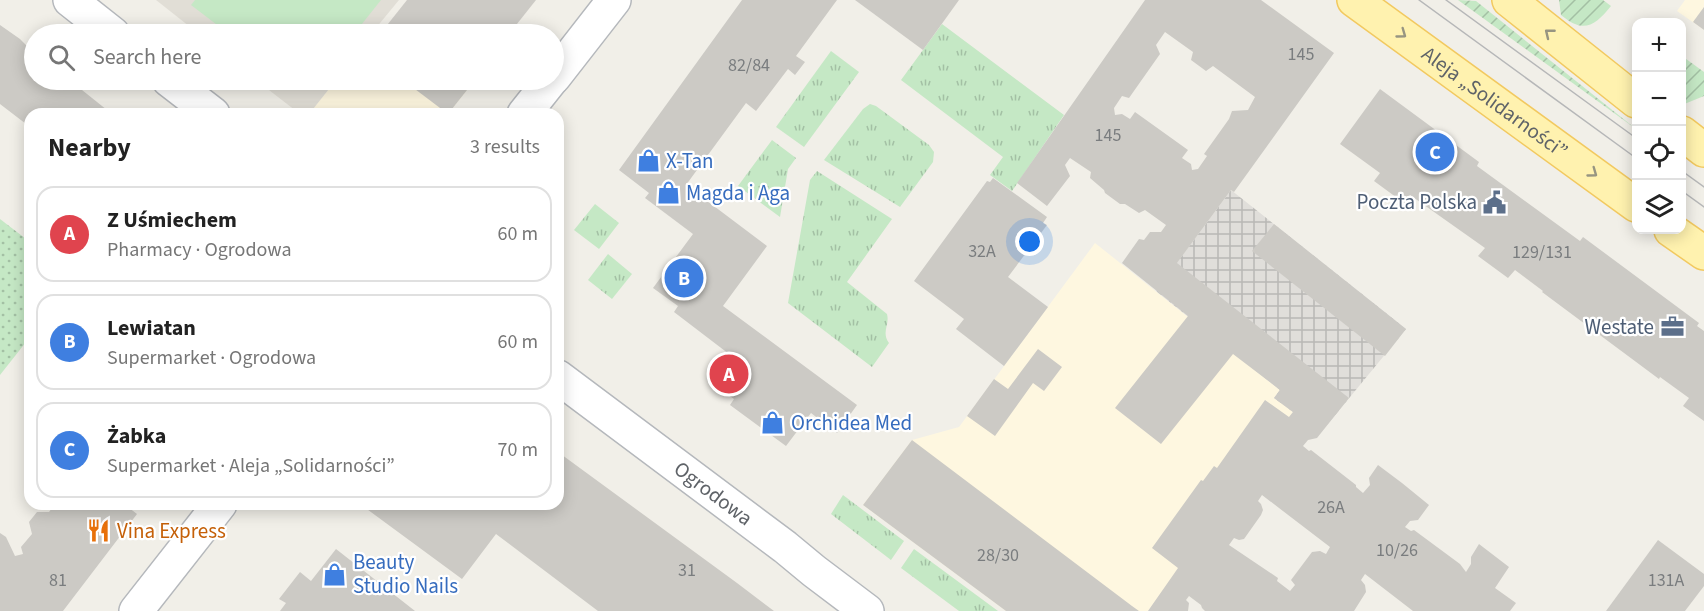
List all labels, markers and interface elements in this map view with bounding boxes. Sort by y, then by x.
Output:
map controls [1632,18,1686,234]
button: + [1632,18,1686,72]
search box [24,24,564,90]
one-way arrow [1395,27,1406,38]
one-way arrow [1545,29,1556,40]
street label: Aleja „Solidarności” [1415,39,1574,166]
icon: search [45,41,78,74]
text: Search here [93,41,201,73]
house number: 145 [1288,42,1314,67]
house number: 82/84 [728,53,770,78]
button: − [1632,72,1686,126]
house number: 145 [1095,123,1121,148]
button: locate [1632,126,1686,180]
text: Nearby [48,129,131,166]
pin: C [1416,130,1454,174]
text: 3 results [470,133,540,161]
place label: X-Tan [666,146,714,176]
shop icon: X-Tan [635,148,661,174]
one-way arrow [1587,166,1598,177]
place label: Magda i Aga [686,178,790,208]
shop icon: Magda i Aga [655,180,681,206]
button: layers [1632,180,1686,234]
place label: Poczta Polska [1357,187,1477,217]
public building icon: Poczta Polska [1482,189,1508,215]
text: Z Uśmiechem [107,204,237,236]
text: A [64,220,75,248]
text: 60 m [498,220,538,248]
your location [1015,227,1044,256]
text: Pharmacy · Ogrodowa [107,236,292,264]
house number: 32A [968,239,996,264]
house number: 129/131 [1512,240,1572,265]
pin: B [664,256,704,300]
text: Lewiatan [107,312,196,344]
place label: Westate [1585,312,1654,342]
office icon: Westate [1659,314,1685,340]
text: B [63,328,76,356]
text: 60 m [498,328,538,356]
text: Supermarket · Ogrodowa [107,344,316,372]
pin: A [710,352,748,397]
place label: Orchidea Med [791,408,912,438]
shop icon: Orchidea Med [760,410,786,436]
text: Żabka [107,420,166,452]
text: C [64,436,75,464]
text: 70 m [498,436,538,464]
text: Supermarket · Aleja „Solidarności” [107,452,395,480]
street label: Ogrodowa [668,454,759,533]
house number: 26A [1317,495,1345,520]
place label: Vina Express [117,516,226,546]
restaurant icon: Vina Express [86,518,112,544]
house number: 10/26 [1376,538,1418,563]
house number: 28/30 [977,543,1019,568]
place label: Beauty Studio Nails [353,547,458,601]
house number: 31 [678,558,696,583]
shop icon: Beauty Studio Nails [322,561,348,587]
house number: 81 [49,568,67,593]
house number: 131A [1648,568,1685,593]

